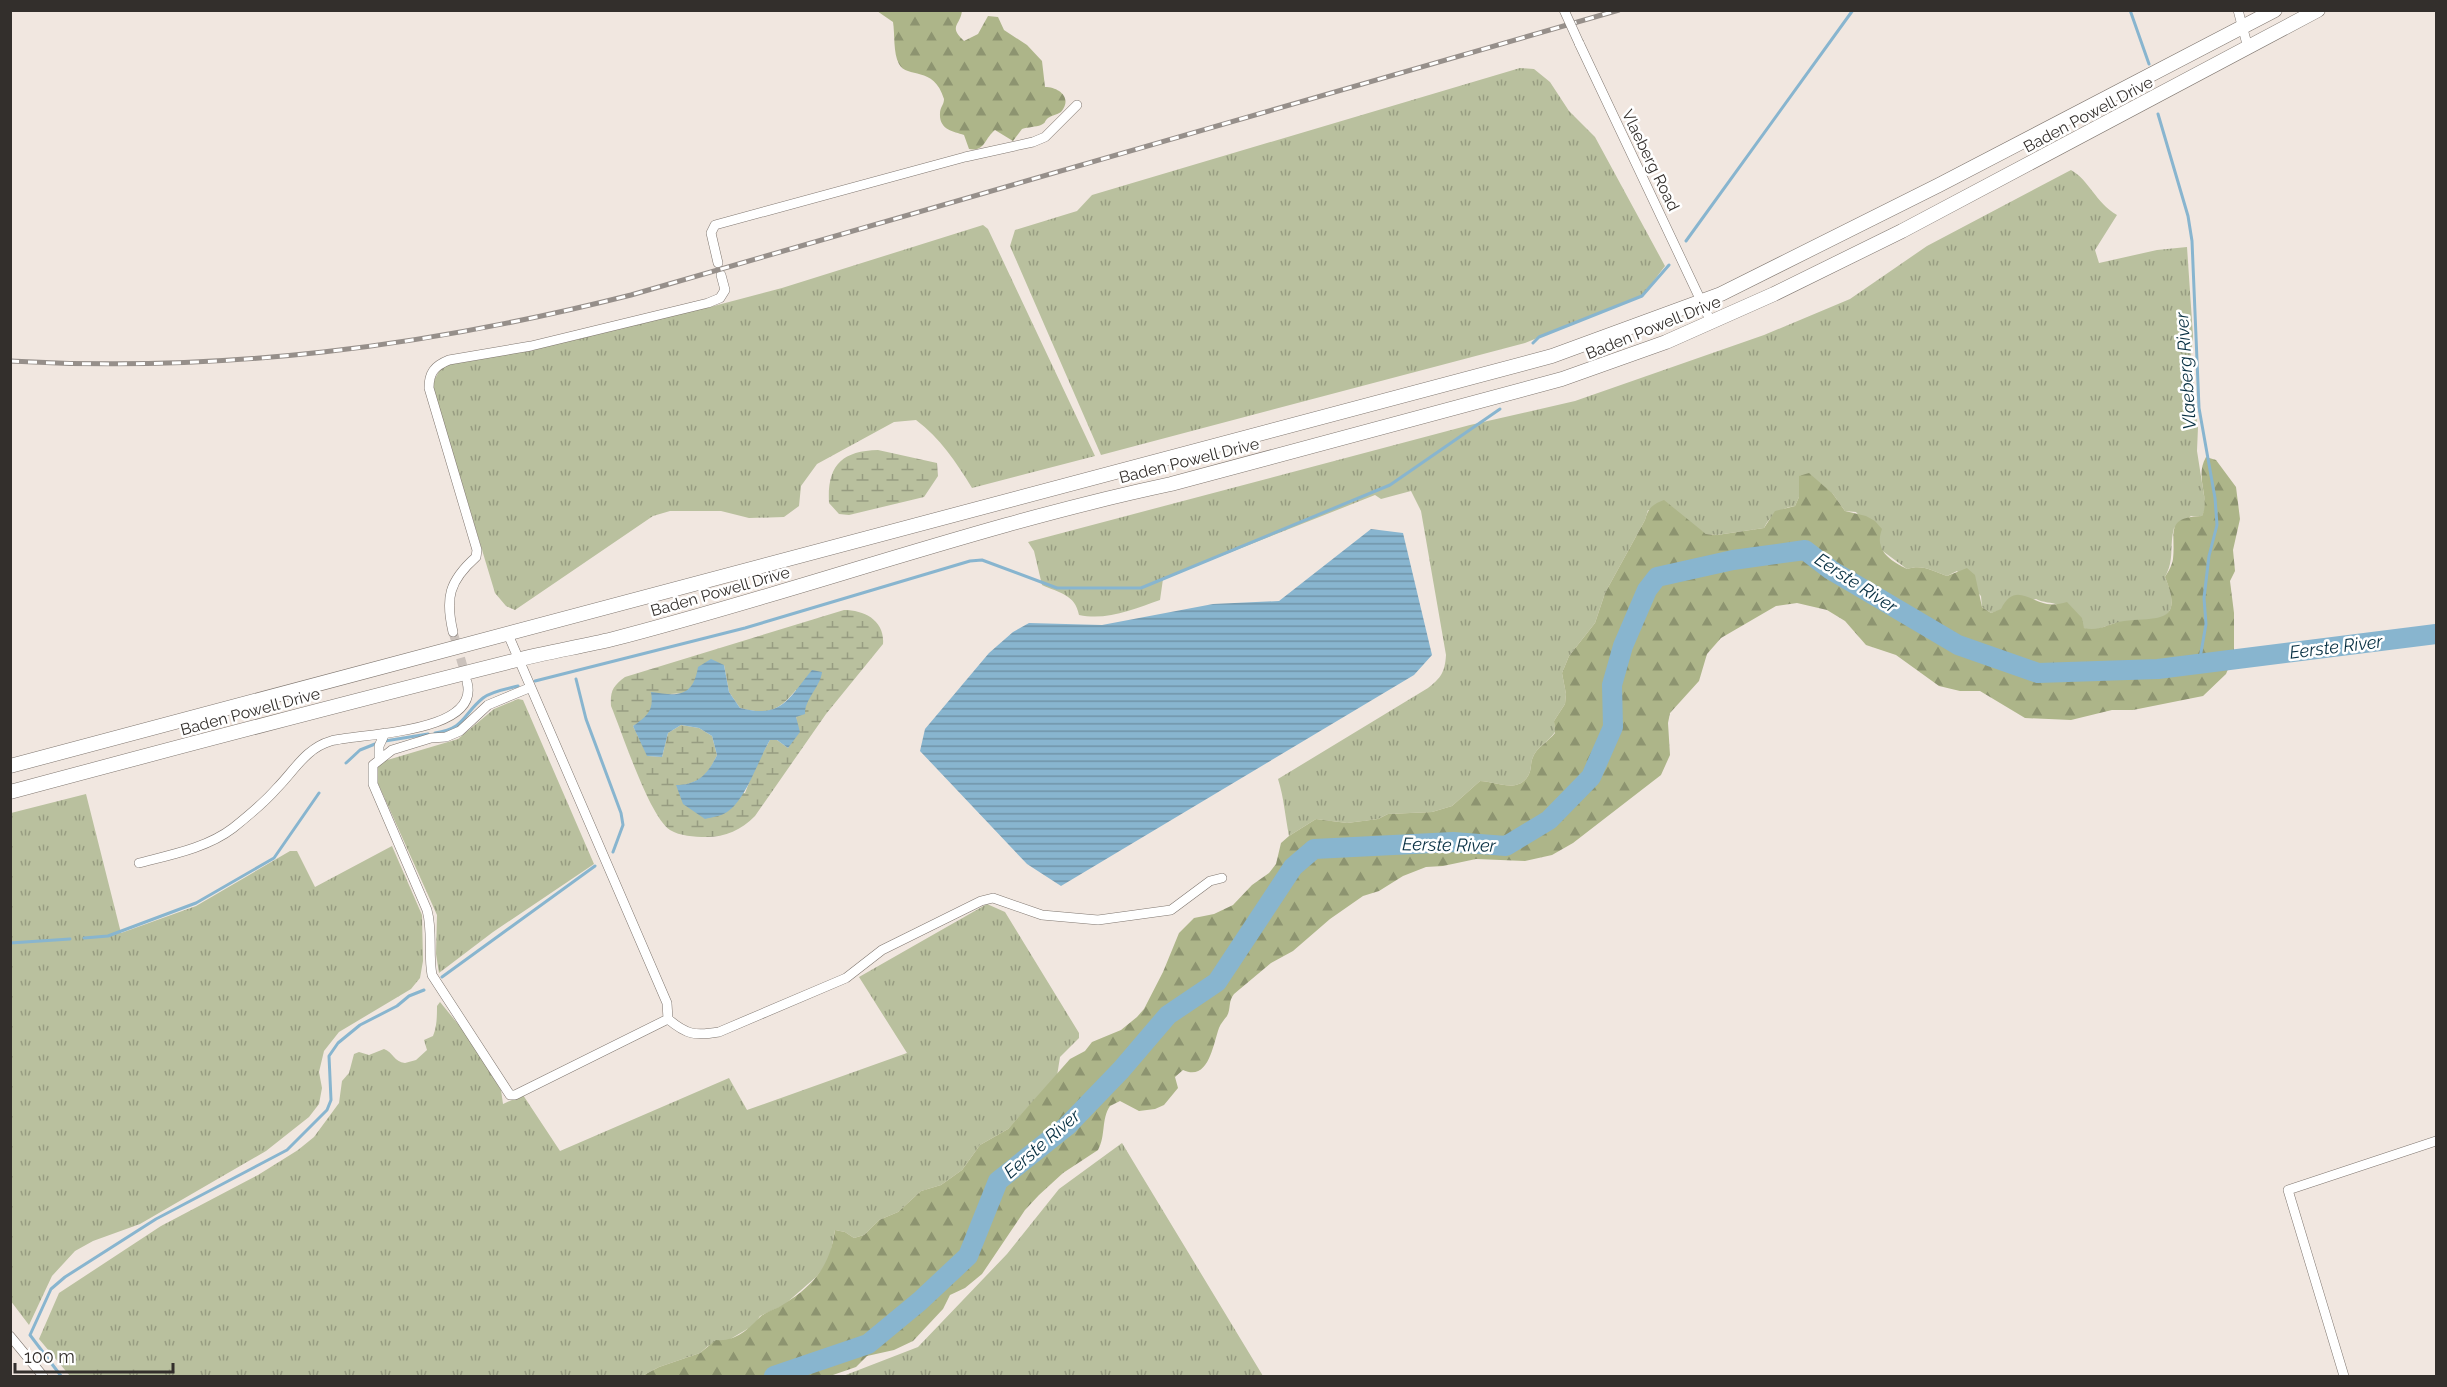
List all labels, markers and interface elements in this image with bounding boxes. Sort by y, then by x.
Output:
street label: Baden Powell Drive [2020,72,2156,157]
street label: Vlaeberg Road [1618,106,1683,214]
street label: Baden Powell Drive [1583,292,1723,363]
water label: Vlaeberg River [2171,311,2200,430]
street label: Baden Powell Drive [1117,434,1261,487]
water label: Eerste River [1811,548,1902,617]
street label: Baden Powell Drive [648,563,792,620]
water label: Eerste River [2288,630,2385,663]
street label: Baden Powell Drive [178,684,322,739]
water label: Eerste River [1402,833,1497,856]
water label: Eerste River [999,1104,1085,1182]
scale bar [15,1336,172,1374]
text: 100 m [24,1346,75,1367]

